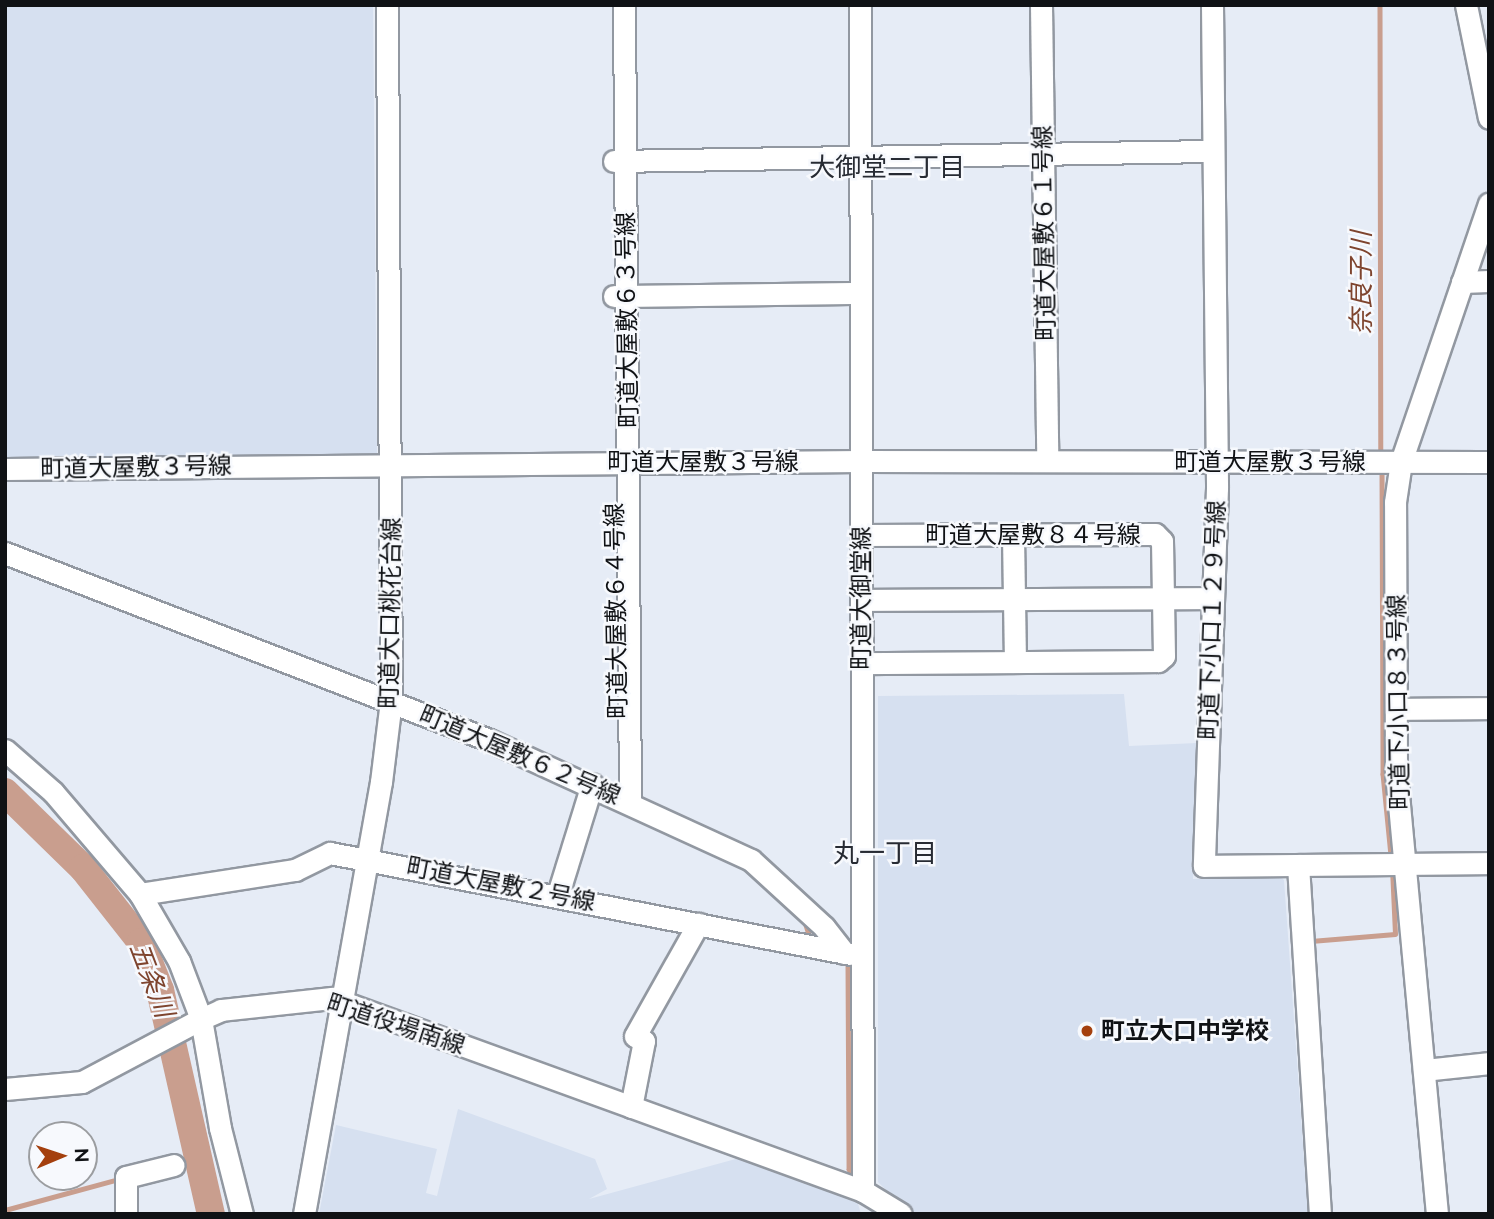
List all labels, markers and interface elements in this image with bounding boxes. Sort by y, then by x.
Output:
street label: 町道大屋敷６１号線 [1028,125,1060,341]
district label: 大御堂二丁目 [809,152,965,184]
street label: 町道大屋敷６３号線 [611,212,643,428]
water label: 奈良子川 [1346,231,1378,335]
street label: 町道大屋敷３号線 [607,448,799,476]
street label: 町道大屋敷３号線 [1174,448,1366,476]
street label: 町道大屋敷３号線 [40,451,232,483]
street label: 町道下小口１２９号線 [1193,500,1231,740]
street label: 町道大屋敷６４号線 [600,503,632,719]
street label: 町道大口桃花台線 [374,517,406,709]
street label: 町道大屋敷８４号線 [925,521,1141,549]
street label: 町道大御堂線 [847,526,875,670]
street label: 町道下小口８３号線 [1382,594,1414,810]
street label: 町道大屋敷６２号線 [415,700,625,810]
district label: 丸一丁目 [833,838,937,870]
street label: 町道大屋敷２号線 [404,852,598,916]
water label: 五条川 [122,938,180,1022]
street label: 町道役場南線 [323,988,469,1060]
place label: 町立大口中学校 [1101,1017,1269,1045]
marker: 町立大口中学校 [1079,1023,1095,1039]
north arrow [28,1121,98,1191]
text: N [71,1148,93,1163]

